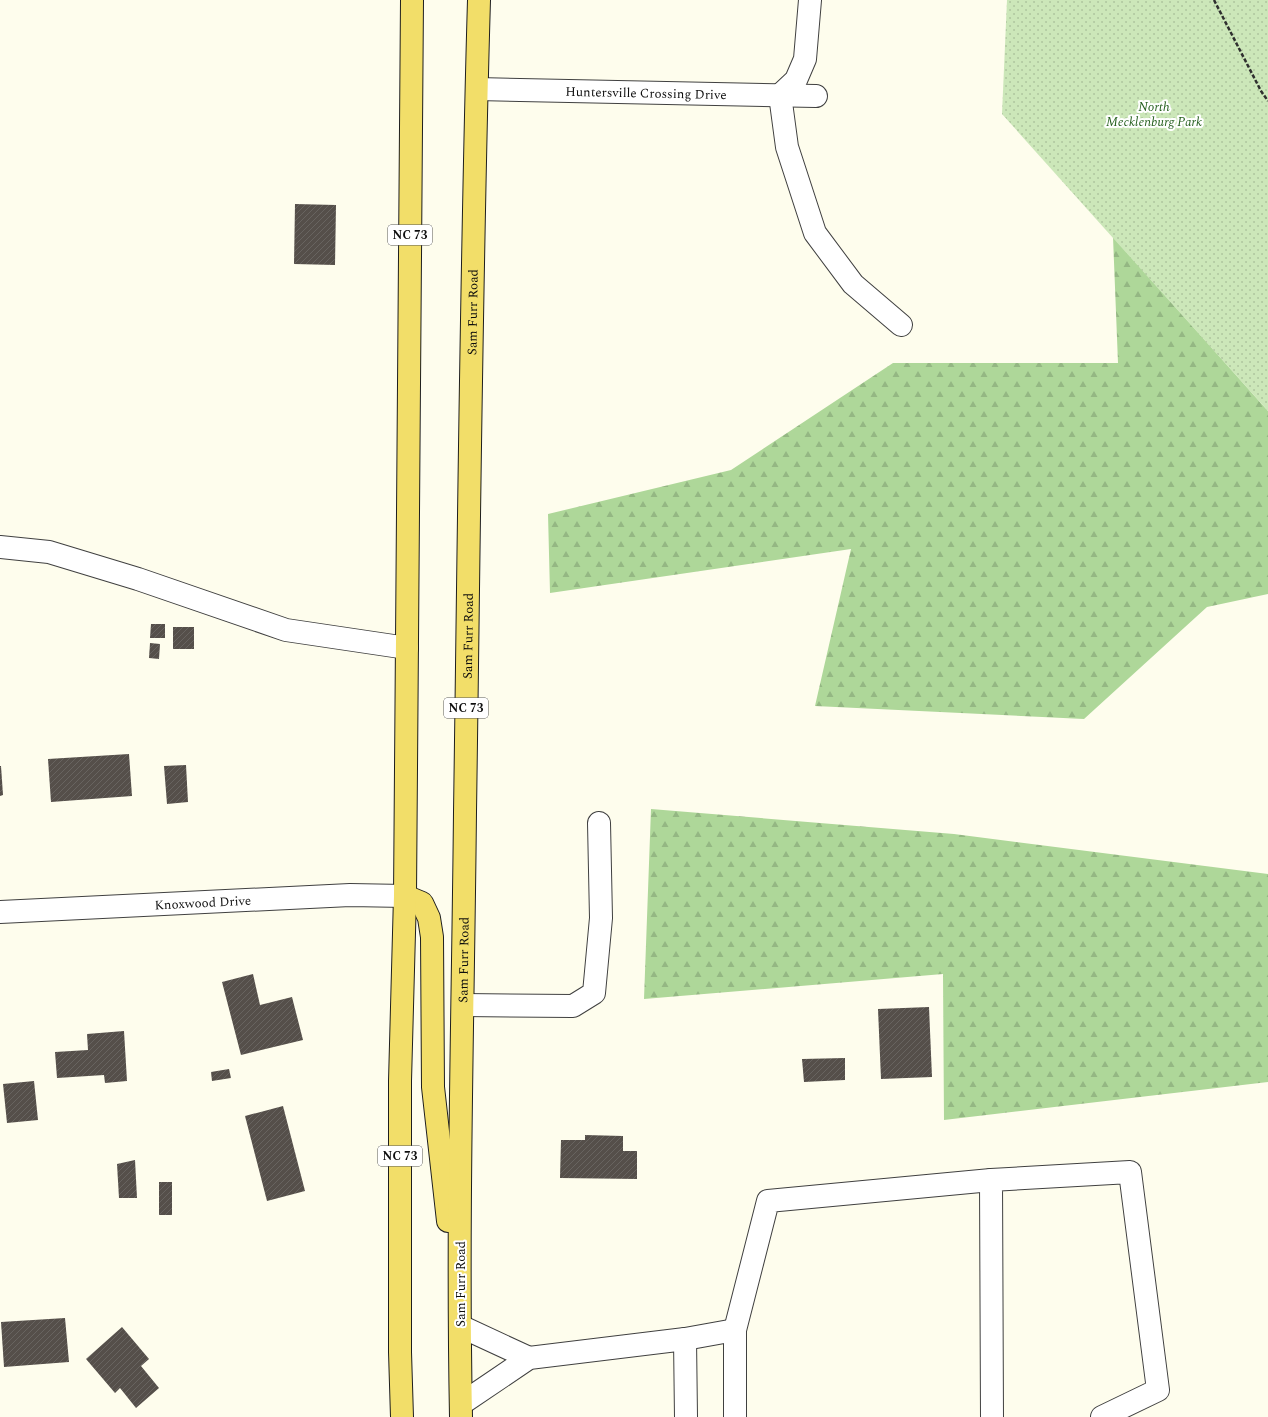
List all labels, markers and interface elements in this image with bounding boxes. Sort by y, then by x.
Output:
street label: Huntersville Crossing Drive [565,82,727,105]
park label: North Mecklenburg Park [1106,97,1202,132]
road number: NC 73 [388,225,432,245]
street label: Sam Furr Road [462,269,484,355]
street label: Sam Furr Road [458,593,479,679]
road number: NC 73 [444,698,488,718]
street label: Knoxwood Drive [154,891,252,915]
street label: Sam Furr Road [453,917,475,1003]
road number: NC 73 [378,1146,422,1166]
street label: Sam Furr Road [451,1241,471,1327]

